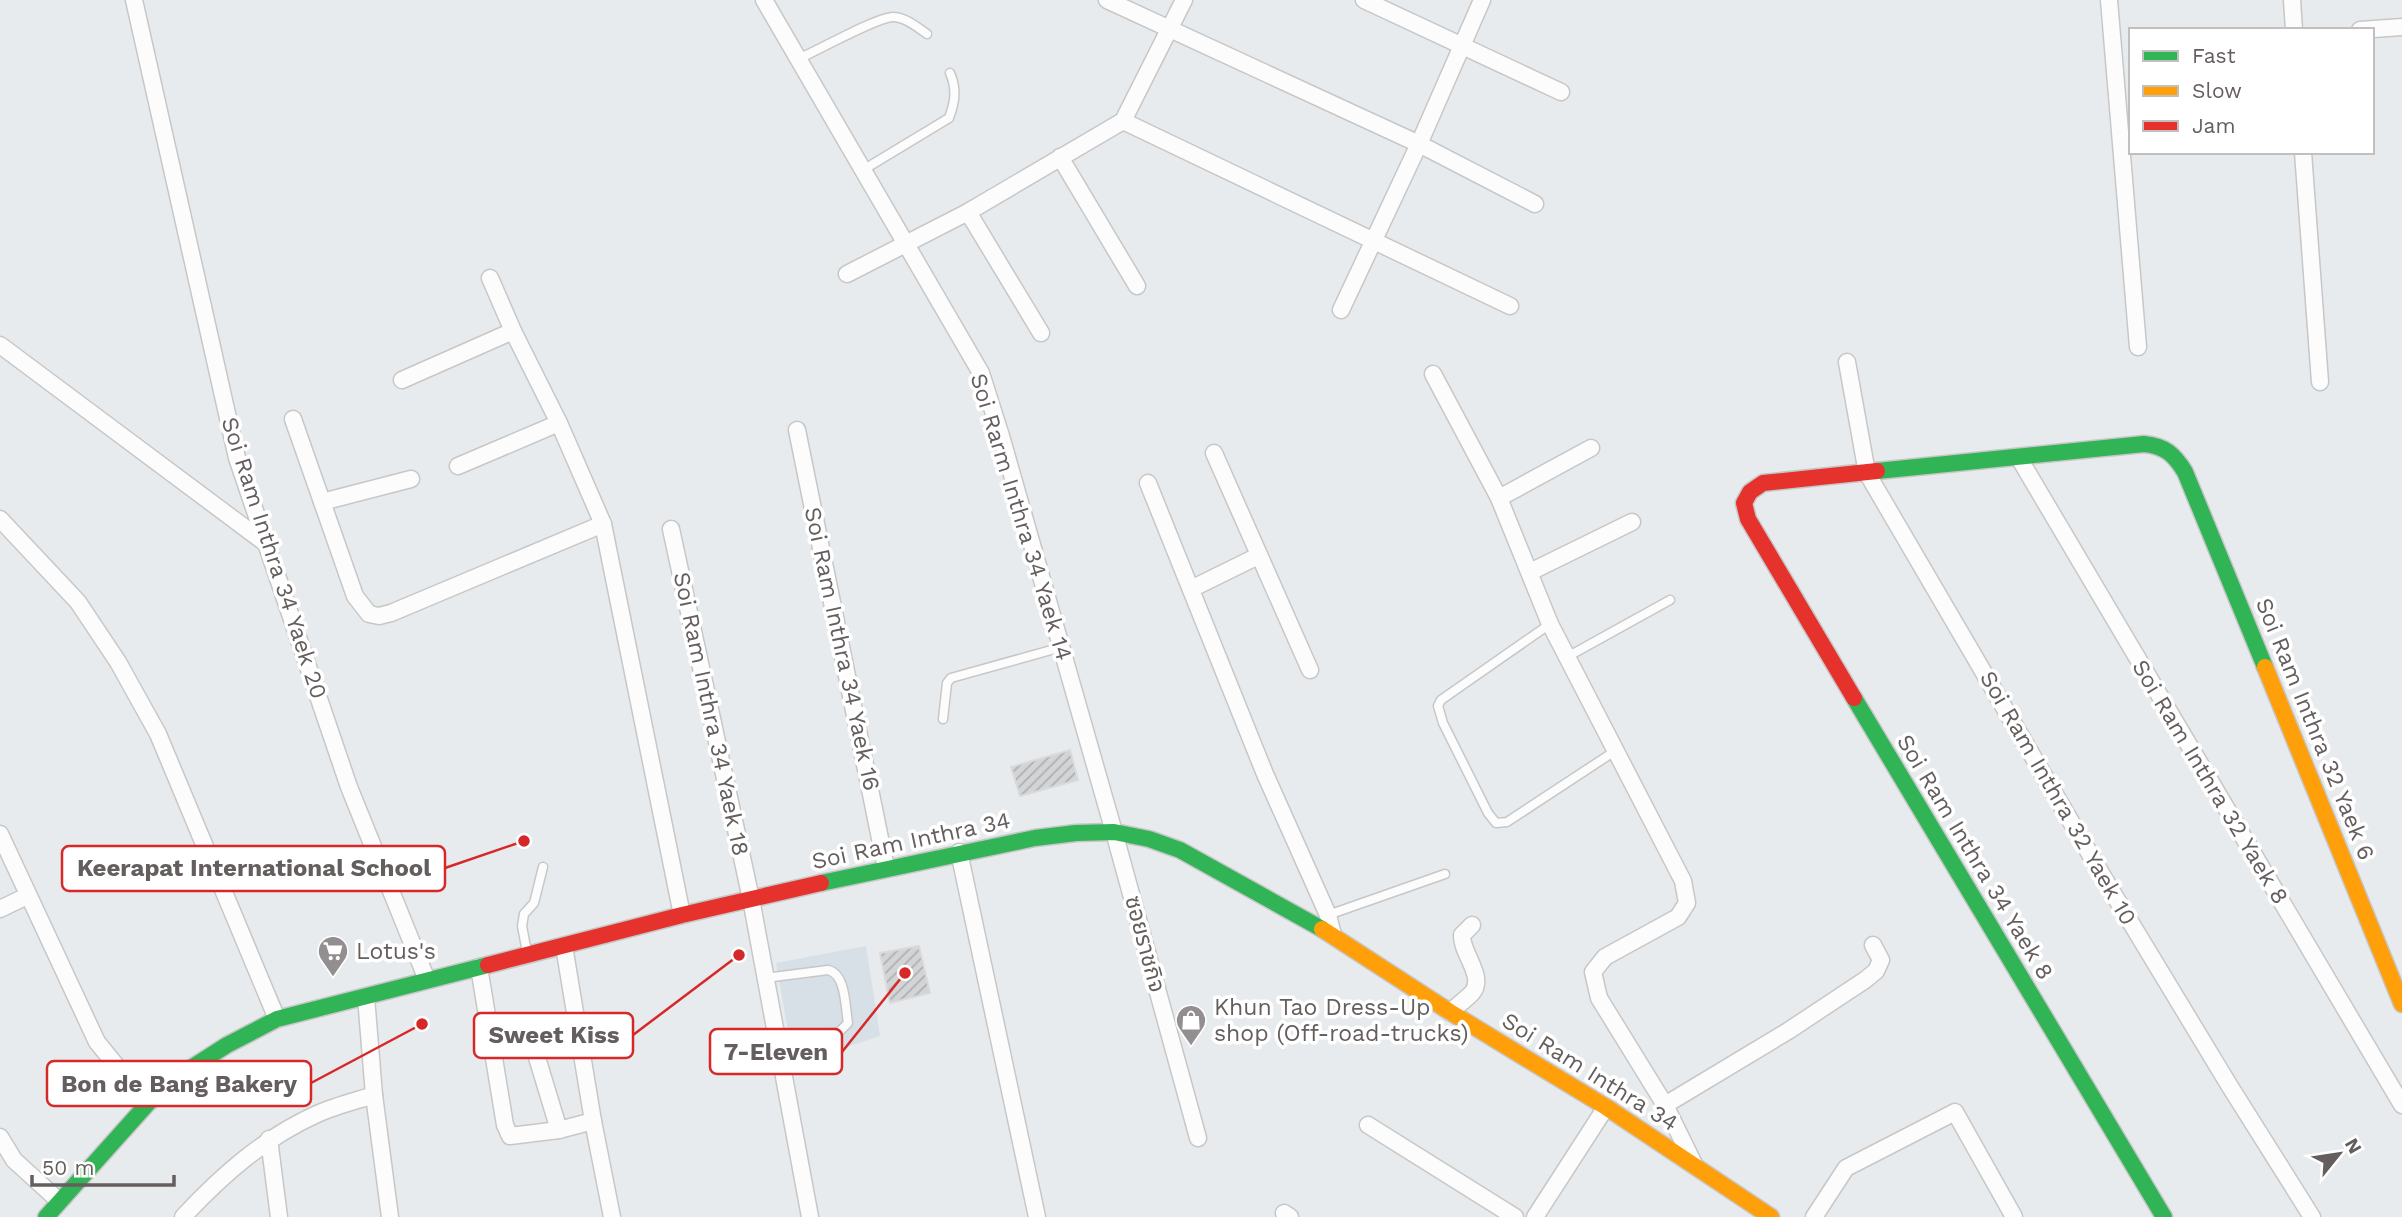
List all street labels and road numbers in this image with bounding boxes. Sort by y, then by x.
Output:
street label: Soi Rarm Inthra 34 Yaek 14 [964,370,1078,664]
street label: Soi Ram Inthra 34 Yaek 20 [216,414,332,702]
street label: Soi Ram Inthra 34 Yaek 16 [799,505,885,793]
street label: Soi Ram Inthra 34 Yaek 18 [668,570,754,858]
street label: Soi Ram Inthra 32 Yaek 6 [2250,594,2380,864]
street label: Soi Ram Inthra 32 Yaek 8 [2126,655,2294,909]
street label: Soi Ram Inthra 32 Yaek 10 [1974,666,2142,930]
street label: Soi Ram Inthra 34 Yaek 8 [1891,730,2059,984]
street label: Soi Ram Inthra 34 [809,807,1013,875]
street label: ซอยราชกิจ [1119,893,1171,995]
street label: Soi Ram Inthra 34 [1497,1007,1683,1137]

